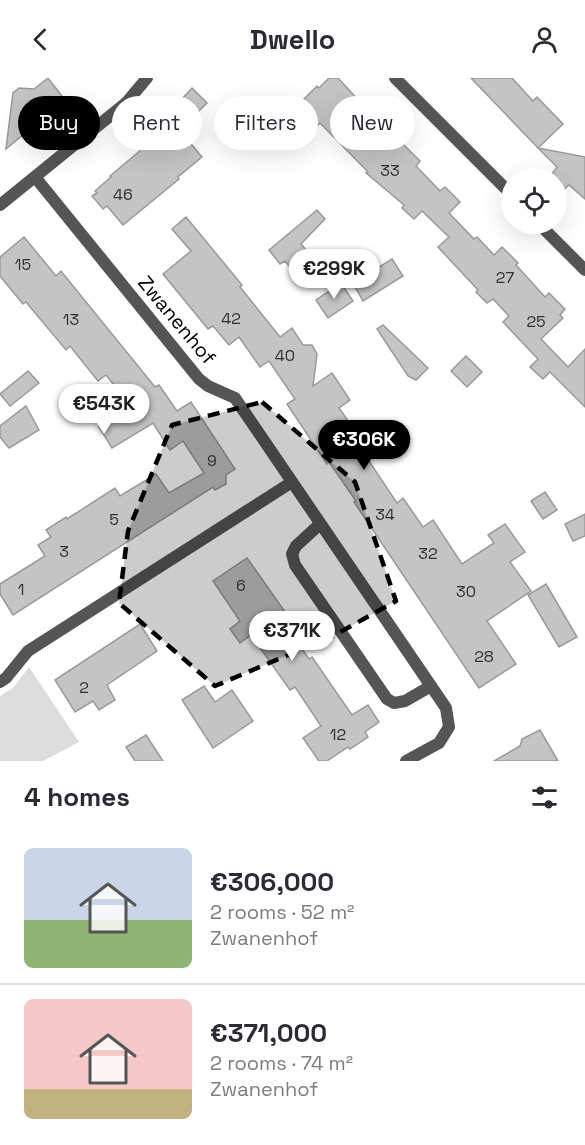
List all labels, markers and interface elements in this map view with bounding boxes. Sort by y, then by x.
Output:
text: Dwello [250,22,335,57]
icon: back [24,23,57,56]
icon: person [528,23,561,56]
chip: Buy [18,96,100,150]
chip: Rent [112,96,202,150]
chip: Filters [214,96,318,150]
chip: New [330,96,415,150]
house number: 33 [380,160,400,181]
map controls [501,168,567,234]
button: locate [501,168,567,234]
house number: 46 [113,184,133,205]
pin: €299K [292,249,376,300]
house number: 15 [15,254,31,275]
text: €299K [303,255,365,281]
house number: 27 [496,267,514,288]
street label: Zwanenhof [132,270,222,370]
house number: 42 [221,308,241,329]
house number: 13 [63,309,79,330]
house number: 25 [526,311,546,332]
house number: 40 [275,345,295,366]
pin: €543K [62,384,146,435]
text: €543K [73,390,135,416]
pin: €306K [322,420,406,471]
text: €306K [332,426,396,452]
house number: 9 [207,450,217,471]
house number: 34 [375,504,395,525]
house number: 5 [109,509,119,530]
house number: 3 [59,541,69,562]
house number: 32 [418,543,438,564]
house number: 6 [236,575,246,596]
house number: 1 [18,579,24,600]
house number: 30 [456,581,476,602]
pin: €371K [250,611,334,662]
text: €371K [263,617,321,643]
house number: 28 [474,646,494,667]
house number: 2 [79,677,89,698]
house number: 12 [330,724,346,745]
text: 4 homes [24,780,130,814]
icon: filters [528,781,561,814]
text: €306,000 [210,865,334,899]
icon: home [72,872,144,944]
text: 2 rooms · 52 m² [210,899,354,925]
text: Zwanenhof [210,925,318,951]
text: €371,000 [210,1016,327,1050]
icon: home [72,1023,144,1095]
text: 2 rooms · 74 m² [210,1050,353,1076]
text: Zwanenhof [210,1076,318,1102]

